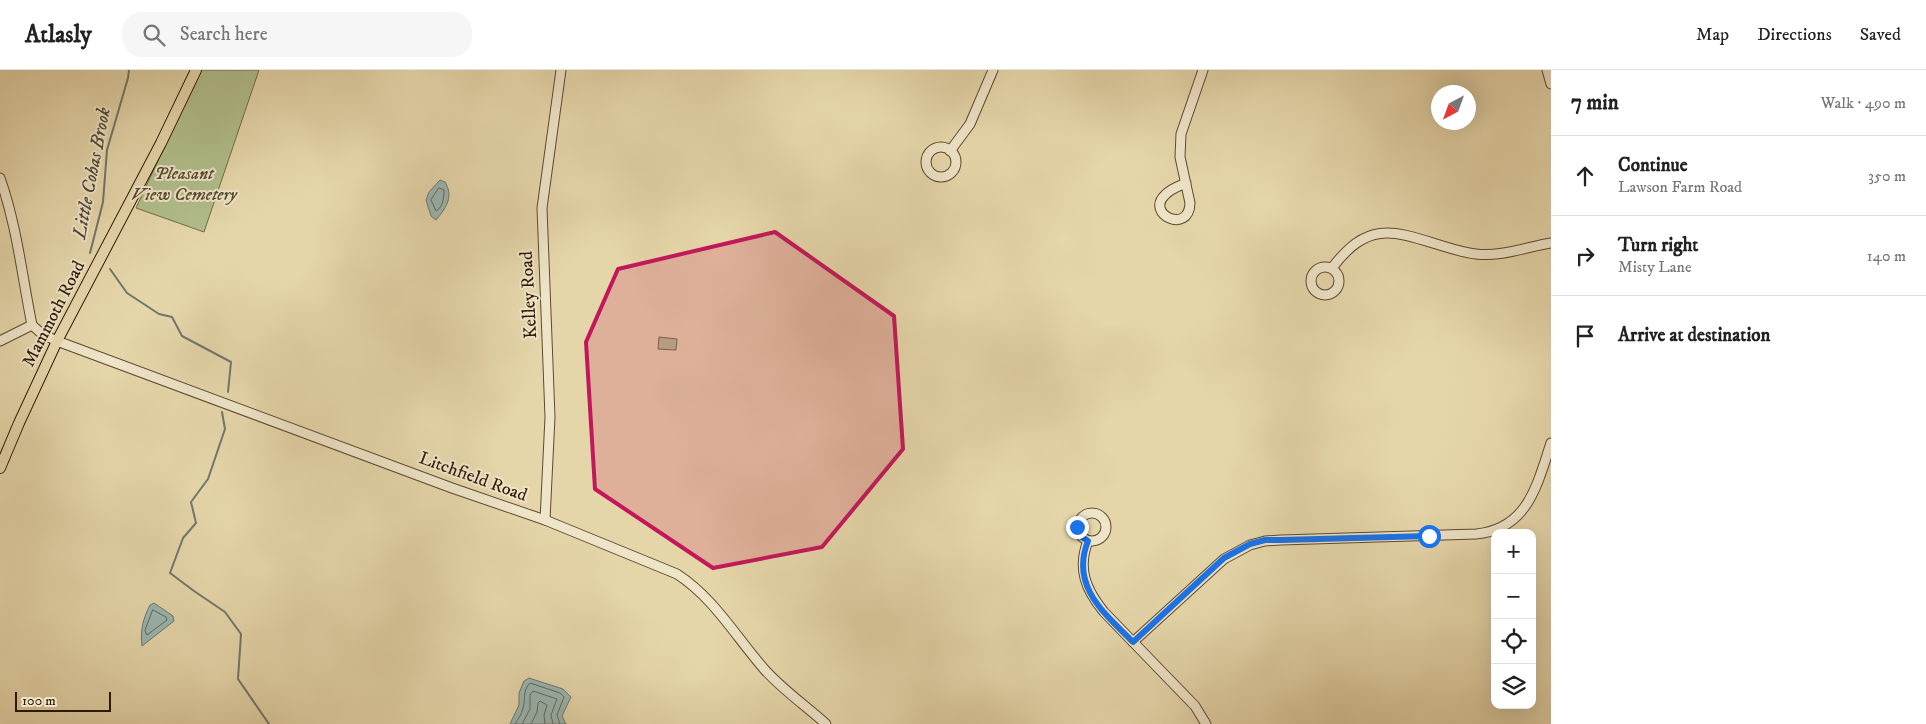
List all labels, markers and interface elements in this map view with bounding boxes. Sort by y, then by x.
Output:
search box [122,12,472,57]
text: Atlasly [25,20,92,50]
icon: search [140,21,168,49]
text: Search here [180,23,268,46]
text: Map [1696,24,1729,46]
text: Directions [1757,24,1832,46]
text: Saved [1860,24,1901,46]
north arrow [1431,85,1476,130]
text: 7 min [1571,90,1619,116]
text: Walk · 490 m [1821,93,1906,113]
water label: Little Cohas Brook [68,105,116,242]
text: Continue [1618,154,1688,177]
icon: ahead [1571,162,1599,190]
park label: Pleasant View Cemetery [131,163,238,206]
text: 350 m [1868,166,1906,186]
text: Lawson Farm Road [1618,177,1742,197]
text: Turn right [1618,234,1698,257]
icon: right [1571,242,1599,270]
text: 140 m [1867,246,1906,266]
street label: Kelley Road [516,251,542,339]
street label: Mammoth Road [18,257,90,371]
text: Misty Lane [1618,257,1692,277]
icon: arrive [1571,322,1599,350]
text: Arrive at destination [1618,324,1770,347]
street label: Litchfield Road [416,447,530,507]
route end [1066,516,1089,539]
route start [1418,525,1441,548]
map controls [1491,529,1536,709]
button: + [1491,529,1536,574]
button: − [1491,574,1536,619]
button: locate [1491,619,1536,664]
button: layers [1491,664,1536,709]
scale bar [15,689,111,712]
text: 100 m [22,692,56,710]

